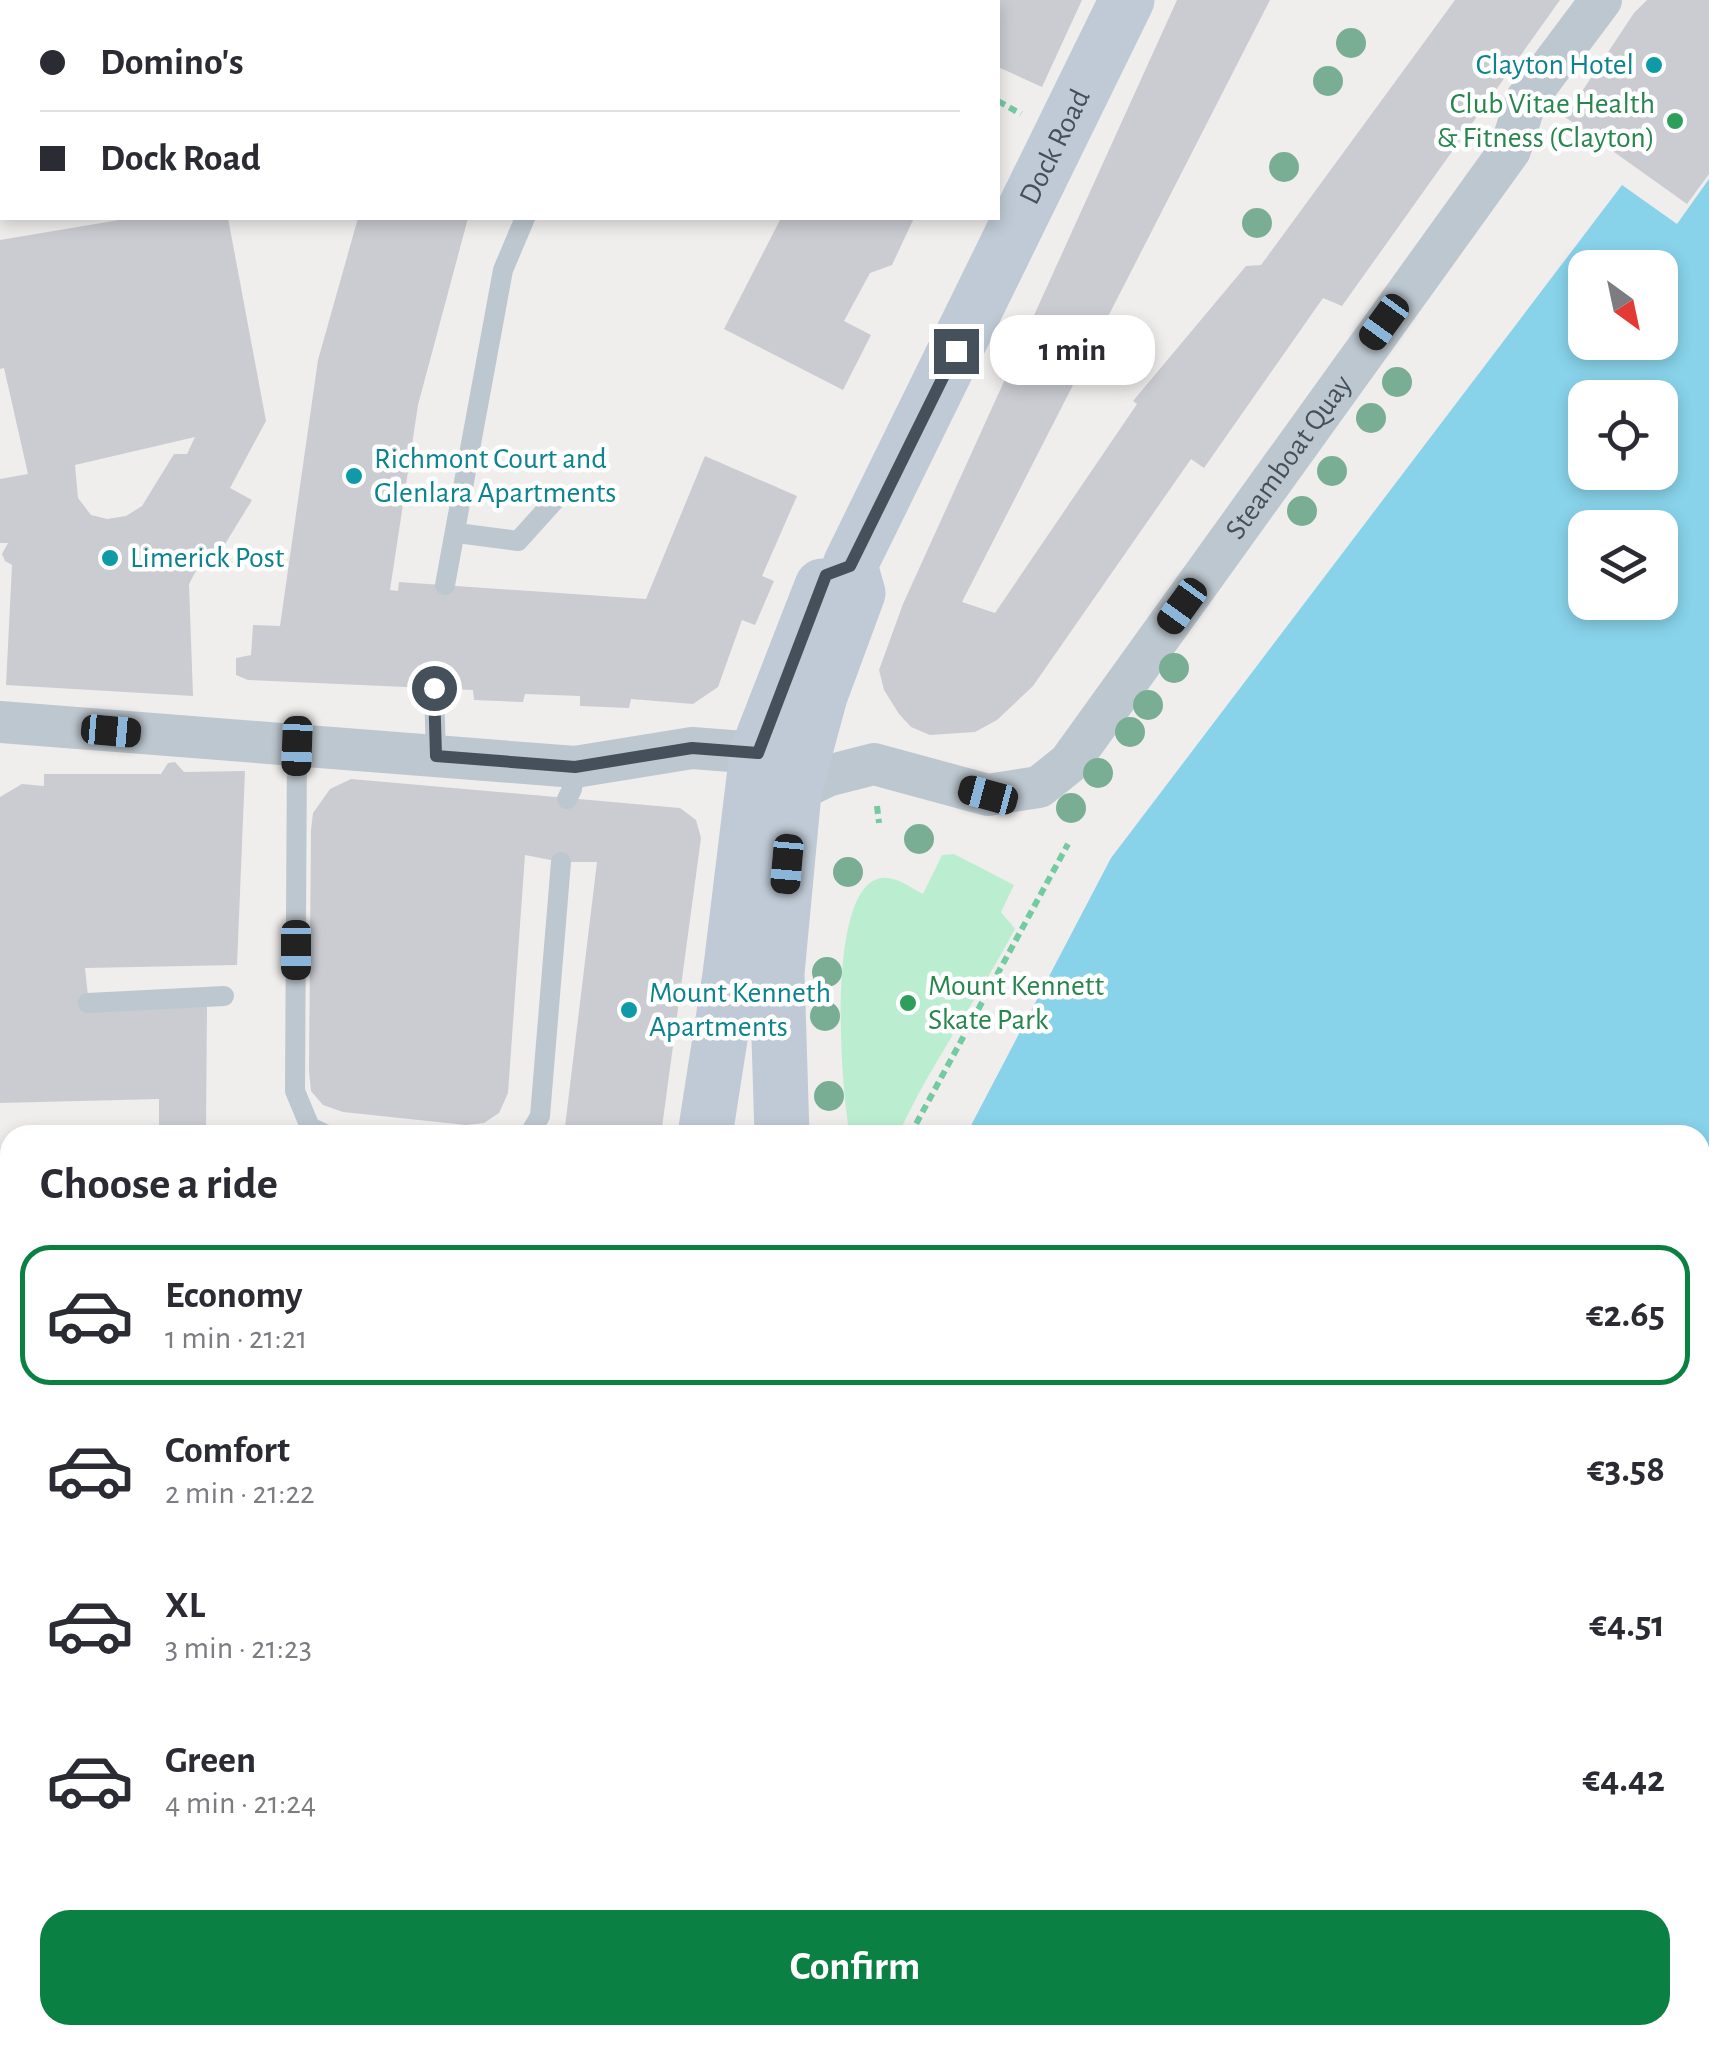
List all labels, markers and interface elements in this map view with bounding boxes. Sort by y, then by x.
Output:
text: Domino's [100,44,244,82]
place label: Clayton Hotel [1476,50,1634,80]
marker: Clayton Hotel [1643,54,1665,76]
street label: Dock Road [1014,85,1096,209]
place label: Club Vitae Health & Fitness (Clayton) [1437,89,1655,153]
marker: Club Vitae Health & Fitness (Clayton) [1664,110,1686,132]
text: Dock Road [100,140,261,178]
north arrow [1568,250,1678,360]
map controls [1568,250,1678,620]
car [1354,289,1414,355]
callout: 1 min [991,316,1156,386]
route end [934,329,979,374]
text: 1 min [1039,334,1106,366]
street label: Steamboat Quay [1220,370,1358,545]
button: locate [1568,380,1678,490]
place label: Richmont Court and Glenlara Apartments [374,444,616,508]
marker: Richmont Court and Glenlara Apartments [343,465,365,487]
button: layers [1568,510,1678,620]
place label: Limerick Post [130,543,285,573]
marker: Limerick Post [99,547,121,569]
car [1152,573,1212,639]
route start [412,666,457,711]
car [80,713,142,749]
car [281,715,313,777]
car [955,773,1021,817]
car [769,833,805,895]
car [281,920,311,980]
place label: Mount Kennett Skate Park [928,971,1104,1035]
place label: Mount Kenneth Apartments [649,978,831,1042]
marker: Mount Kennett Skate Park [897,992,919,1014]
marker: Mount Kenneth Apartments [618,999,640,1021]
text: Choose a ride [40,1162,278,1207]
icon: car [45,1270,135,1360]
text: Economy [165,1277,303,1315]
text: €2.65 [1586,1296,1665,1334]
text: 1 min · 21:21 [165,1322,308,1354]
icon: car [45,1425,135,1515]
text: Comfort [165,1432,290,1470]
text: €3.58 [1587,1451,1665,1489]
text: 2 min · 21:22 [165,1477,315,1509]
icon: car [45,1580,135,1670]
text: XL [165,1587,205,1625]
text: €4.51 [1589,1606,1665,1644]
text: 3 min · 21:23 [165,1632,312,1664]
icon: car [45,1735,135,1825]
text: Green [165,1742,256,1780]
text: €4.42 [1582,1761,1665,1799]
text: 4 min · 21:24 [165,1787,316,1819]
button: Confirm [40,1910,1670,2025]

